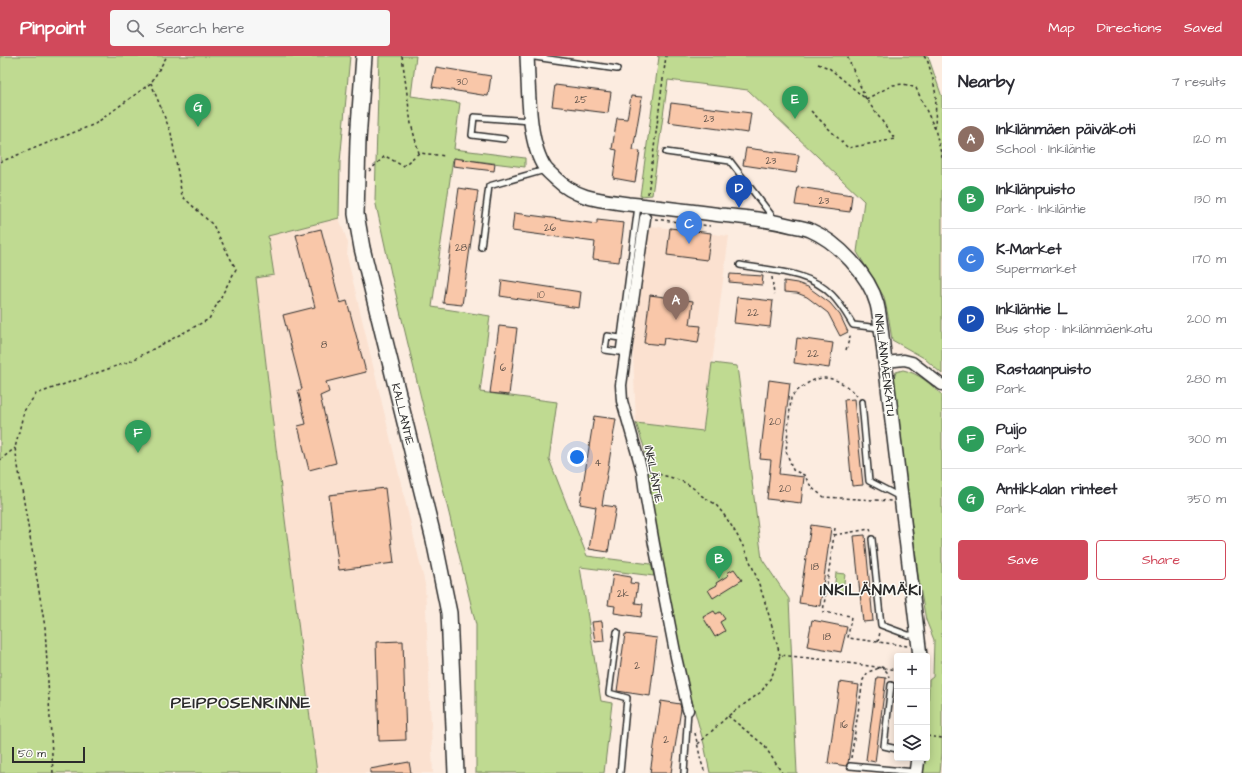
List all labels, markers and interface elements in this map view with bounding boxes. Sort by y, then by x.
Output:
search box [110,10,390,46]
text: Pinpoint [20,15,86,42]
icon: search [124,17,146,39]
text: Search here [156,18,244,39]
text: Map [1048,18,1075,38]
text: Directions [1097,18,1162,38]
text: Saved [1184,18,1222,38]
text: Nearby [958,70,1015,94]
text: 7 results [1172,73,1226,91]
house number: 30 [456,75,468,89]
pin: E [782,86,808,119]
house number: 25 [575,93,587,107]
pin: G [185,94,211,127]
house number: 23 [704,112,714,126]
text: Inkilänmäen päiväkoti [996,119,1135,140]
text: A [967,130,975,148]
text: 120 m [1193,130,1226,148]
text: School · Inkiläntie [996,140,1096,158]
house number: 23 [766,154,776,168]
pin: D [726,175,752,208]
text: Inkilänpuisto [996,179,1075,200]
text: B [966,190,976,208]
text: 130 m [1194,190,1226,208]
house number: 23 [819,194,829,208]
text: Park · Inkiläntie [996,200,1086,218]
pin: C [676,211,702,244]
house number: 26 [544,221,557,235]
text: K-Market [996,239,1061,260]
house number: 28 [455,241,468,255]
text: C [966,250,976,268]
text: 170 m [1193,250,1226,268]
text: Supermarket [996,260,1077,278]
pin: A [663,287,689,320]
house number: 10 [537,288,545,302]
text: Inkiläntie L [996,299,1068,320]
house number: 22 [747,306,759,320]
text: D [967,310,975,328]
text: 200 m [1187,310,1226,328]
street label: INKILÄNMÄENKATU [870,313,899,418]
text: Bus stop · Inkilänmäenkatu [996,320,1152,338]
house number: 8 [321,338,328,352]
house number: 22 [807,347,819,361]
text: Rastaanpuisto [996,359,1091,380]
house number: 6 [500,361,507,375]
text: E [967,370,975,388]
text: 280 m [1187,370,1226,388]
text: Park [996,380,1026,398]
street label: KALLANTIE [387,381,418,447]
house number: 20 [769,415,781,429]
text: Puijo [996,419,1027,440]
pin: F [125,420,151,453]
text: F [966,430,976,448]
text: 300 m [1188,430,1226,448]
text: Park [996,440,1026,458]
street label: INKILÄNTIE [640,444,667,504]
your location [567,447,587,467]
house number: 4 [595,456,602,470]
text: Antikkalan rinteet [996,479,1117,500]
house number: 20 [779,482,791,496]
text: G [966,490,976,508]
text: 350 m [1187,490,1226,508]
text: Park [996,500,1026,518]
button: Save [958,540,1088,580]
button: Share [1096,540,1226,580]
pin: B [706,546,732,579]
house number: 18 [811,560,819,574]
district label: INKILÄNMÄKI [820,579,922,601]
house number: 2k [617,587,629,601]
house number: 18 [823,630,831,644]
map controls [894,653,930,761]
button: + [894,653,930,689]
house number: 2 [634,659,640,673]
button: − [894,689,930,725]
district label: PEIPPOSENRINNE [171,692,311,714]
house number: 16 [840,718,848,732]
button: layers [894,725,930,761]
house number: 2 [663,733,669,747]
scale bar [12,745,85,764]
text: 50 m [18,746,46,761]

